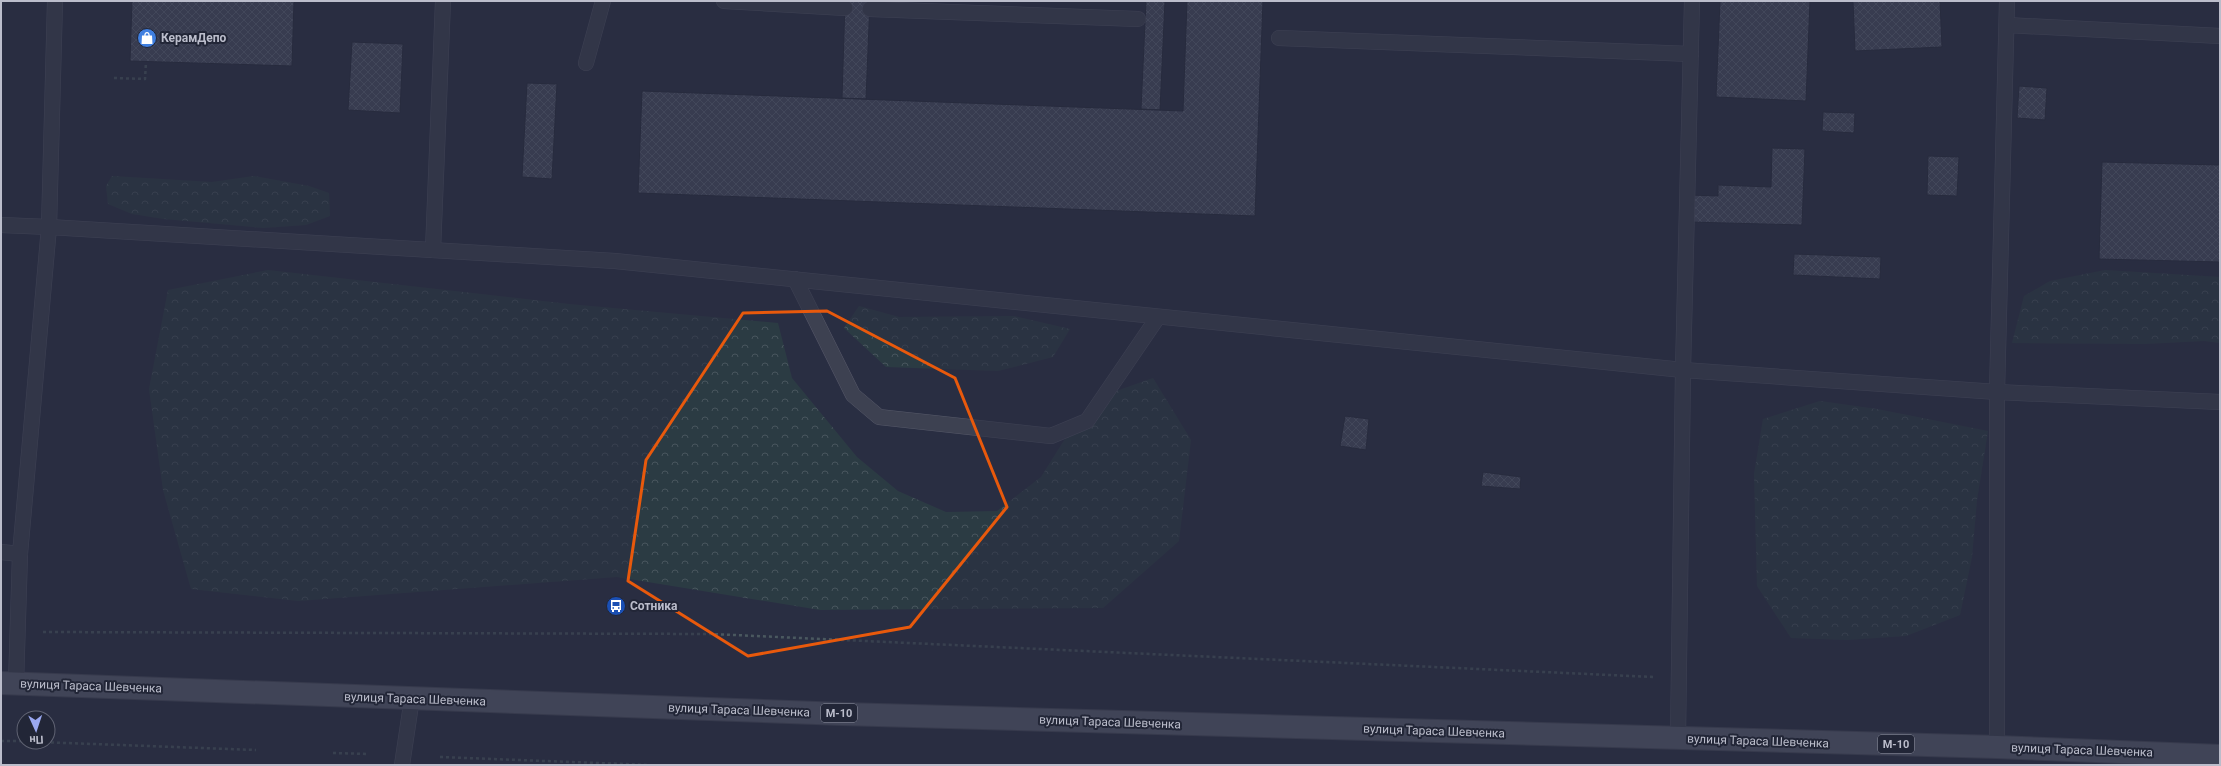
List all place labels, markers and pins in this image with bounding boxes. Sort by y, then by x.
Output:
shop icon: КерамДепо [136,27,158,49]
place label: КерамДепо [161,31,227,45]
bus stop icon: Сотника [605,595,627,617]
place label: Сотника [630,599,678,613]

